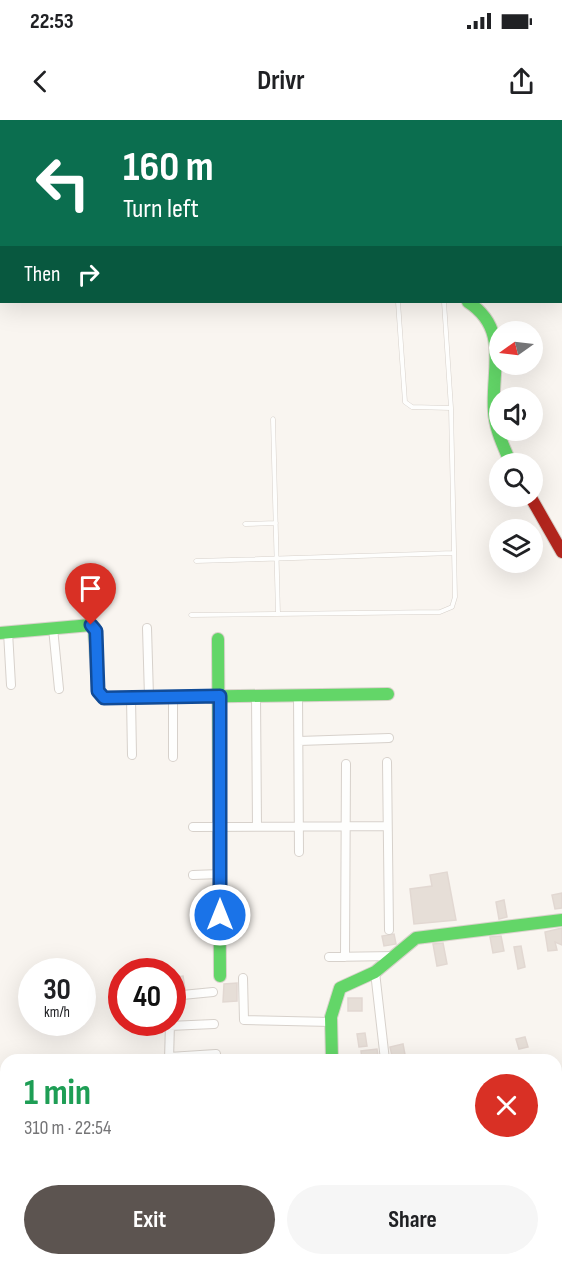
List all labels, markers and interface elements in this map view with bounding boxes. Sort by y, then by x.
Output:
text: 22:53 [30,8,74,35]
icon: back [24,65,57,98]
text: Drivr [257,65,305,97]
icon: share [505,65,538,98]
text: 160 m [123,142,214,193]
icon: left [24,144,102,222]
text: Turn left [123,193,199,225]
icon: right [72,258,105,291]
text: Then [24,261,60,288]
north arrow [489,321,543,375]
map controls [489,321,543,573]
button: sound [489,387,543,441]
button: search [489,453,543,507]
button: layers [489,519,543,573]
pin [65,563,116,625]
icon: arrive [74,572,107,605]
position arrow [188,883,252,947]
speed limit sign: 40 [108,958,186,1036]
text: 30 [43,972,71,1008]
text: km/h [44,1003,70,1022]
text: 1 min [24,1072,91,1115]
button: close [475,1074,538,1137]
text: 310 m · 22:54 [24,1116,111,1140]
button: Exit [24,1185,275,1254]
button: Share [287,1185,538,1254]

